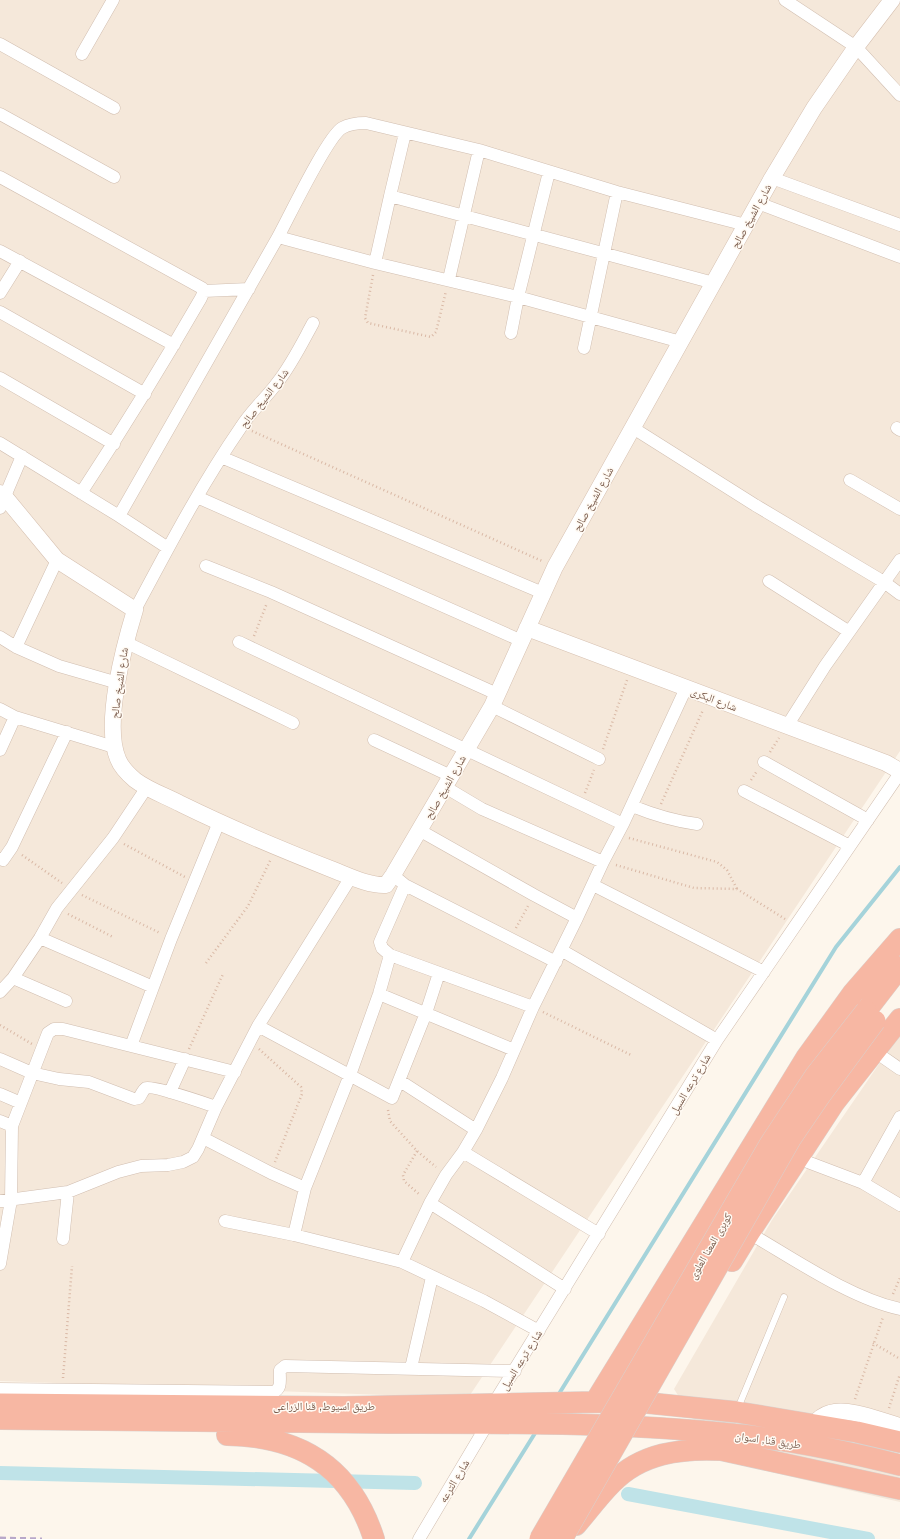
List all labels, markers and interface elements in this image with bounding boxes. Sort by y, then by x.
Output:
street label: شارع الشيخ صالح [728,182,774,251]
street label: شارع الشيخ صالح [237,366,292,431]
street label: شارع الشيخ صالح [570,465,616,534]
street label: شارع الشيخ صالح [108,647,131,719]
street label: شارع البكرى [689,685,739,714]
street label: شارع الشيخ صالح [422,753,469,822]
street label: شارع ترعه السيل [667,1052,714,1117]
street label: كوبرى المعنا العلوى [686,1210,735,1282]
street label: شارع ترعه السيل [498,1328,545,1393]
street label: طريق اسيوط, قنا الزراعى [273,1400,375,1413]
street label: طريق قنا, اسوان [734,1429,802,1452]
street label: شارع الترعه [437,1457,472,1505]

